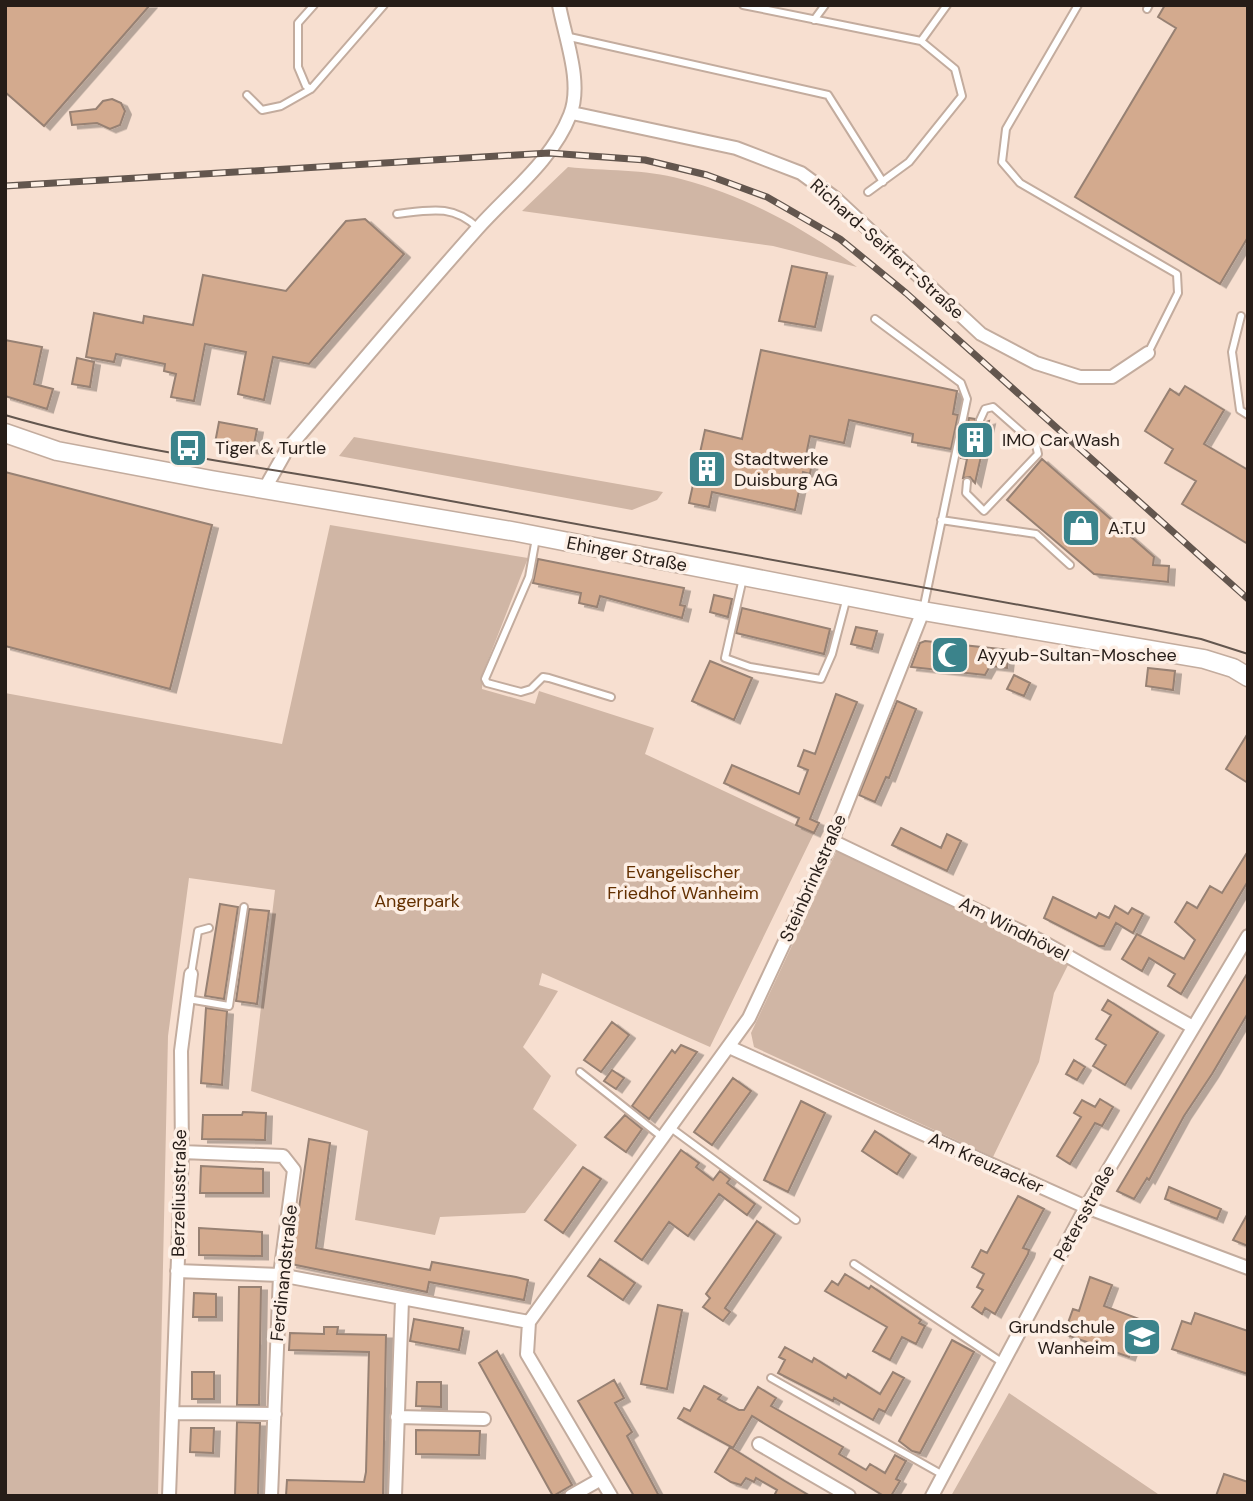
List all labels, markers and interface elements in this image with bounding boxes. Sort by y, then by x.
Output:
street label: Richard-Seiffert-Straße [805,173,969,325]
building icon: IMO Car Wash [954,419,996,461]
bus stop icon: Tiger & Turtle [167,427,209,469]
place label: IMO Car Wash [1002,428,1120,452]
place label: Tiger & Turtle [215,436,326,460]
place label: Stadtwerke Duisburg AG [734,447,838,492]
building icon: Stadtwerke Duisburg AG [686,448,728,490]
shop icon: A.T.U [1060,507,1102,549]
place label: A.T.U [1108,516,1146,540]
street label: Ehinger Straße [565,531,689,577]
mosque icon: Ayyub-Sultan-Moschee [929,634,971,676]
place label: Ayyub-Sultan-Moschee [977,643,1177,667]
street label: Steinbrinkstraße [774,810,852,946]
park label: Evangelischer Friedhof Wanheim [607,860,759,905]
park label: Angerpark [374,889,460,913]
street label: Am Windhövel [955,891,1073,967]
street label: Am Kreuzacker [925,1127,1048,1199]
street label: Berzeliusstraße [166,1129,192,1257]
street label: Petersstraße [1048,1161,1120,1265]
street label: Ferdinandstraße [265,1204,303,1342]
place label: Grundschule Wanheim [1009,1315,1115,1360]
school or university icon: Grundschule Wanheim [1121,1316,1163,1358]

